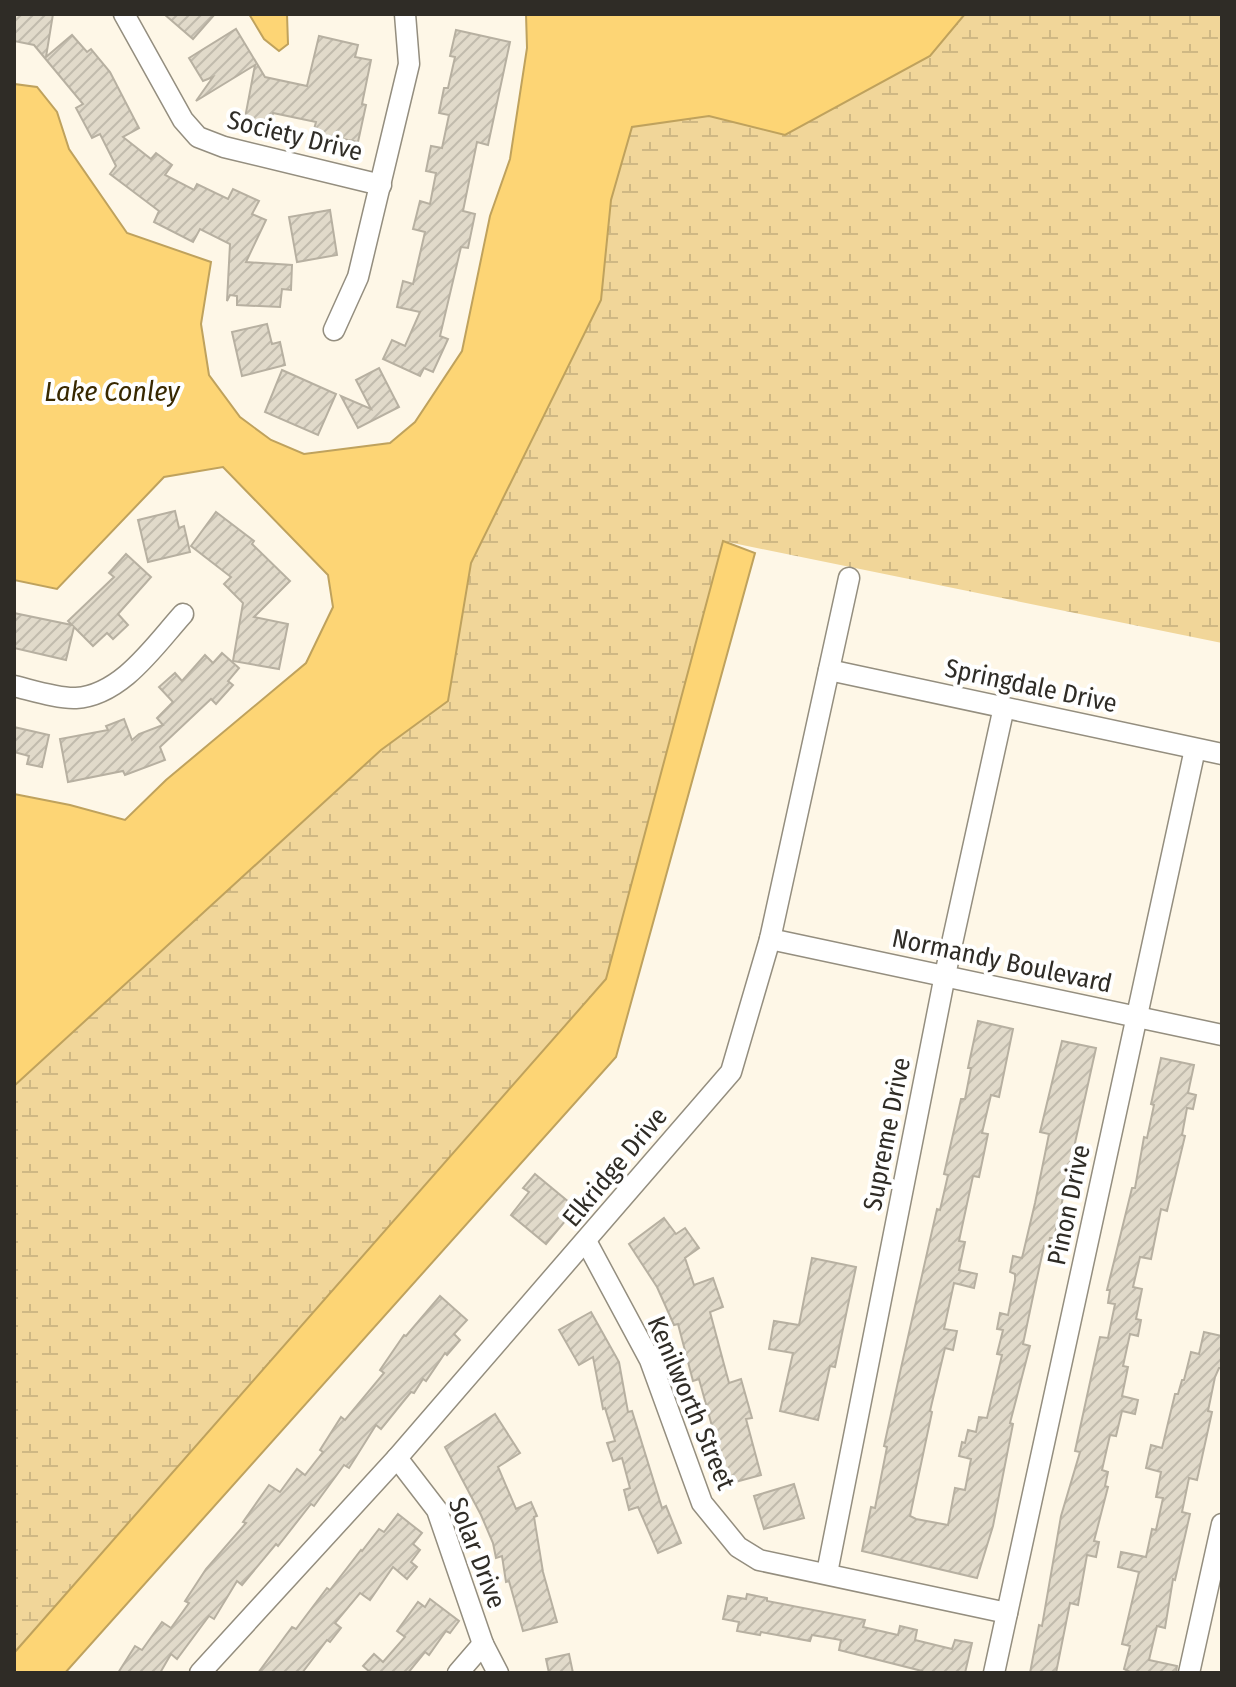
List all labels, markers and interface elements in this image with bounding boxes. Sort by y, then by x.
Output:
street label: Society Drive [224,104,366,168]
water label: Lake Conley [44,375,181,408]
street label: Springdale Drive [942,653,1120,719]
street label: Normandy Boulevard [889,923,1115,999]
street label: Supreme Drive [857,1055,917,1213]
street label: Elkridge Drive [556,1101,674,1233]
street label: Pinon Drive [1041,1142,1097,1268]
street label: Kenilworth Street [641,1312,742,1495]
street label: Solar Drive [442,1493,512,1613]

